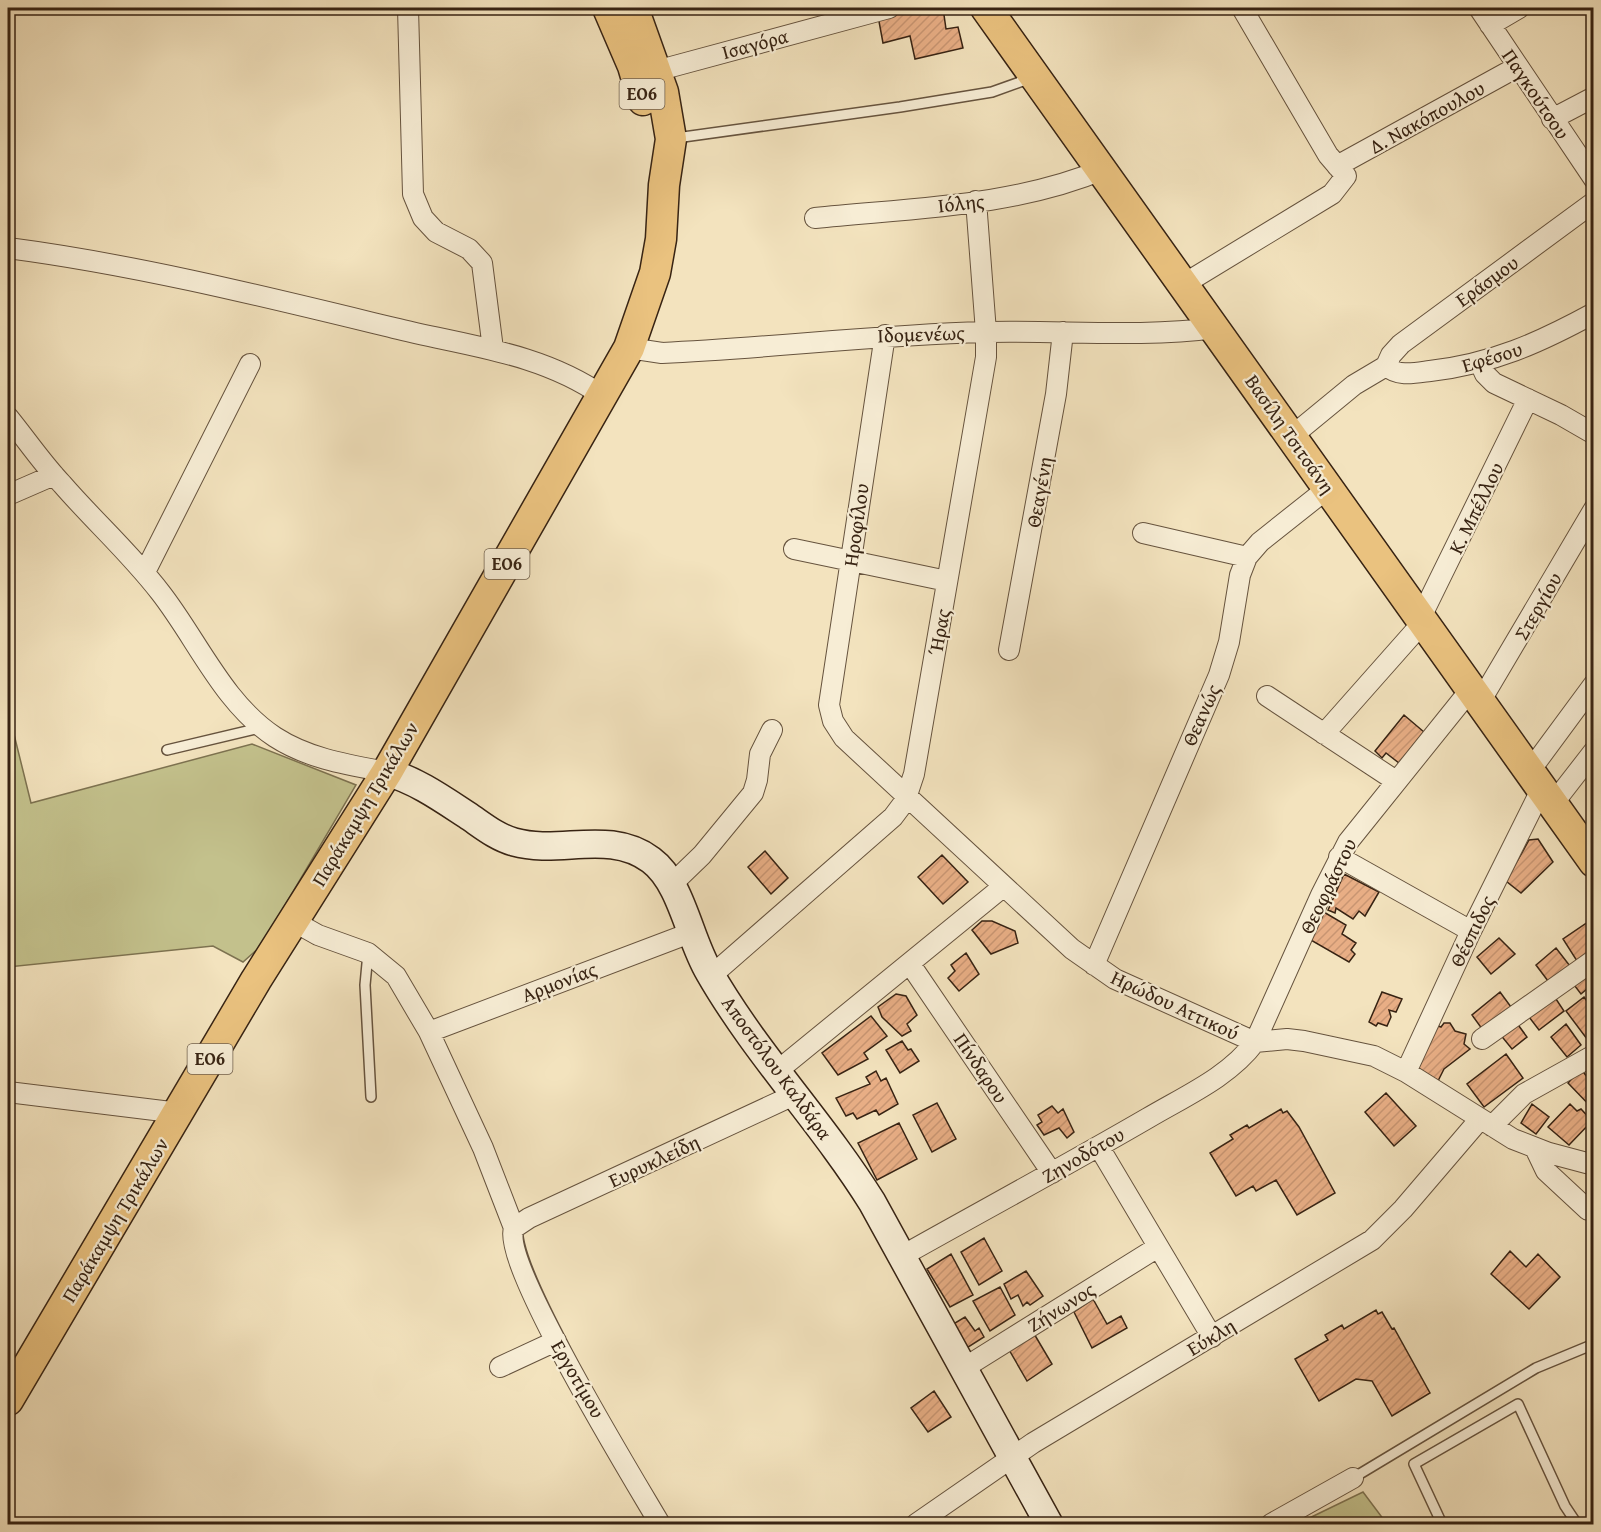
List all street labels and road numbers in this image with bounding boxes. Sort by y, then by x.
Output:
street label: Ισαγόρα [718,21,791,66]
street label: Παγκούτσου [1495,43,1577,145]
street label: Δ. Νακόπουλου [1364,73,1490,160]
road number: ΕΟ6 [620,79,664,109]
street label: Ιόλης [936,186,986,219]
street label: Εράσμου [1449,248,1524,313]
street label: Ιδομενέως [877,317,966,350]
street label: Εφέσου [1458,334,1526,379]
street label: Βασίλη Τσιτσάνη [1238,368,1342,499]
street label: Θεαγένη [1018,454,1059,530]
street label: Κ. Μπέλλου [1441,457,1510,559]
street label: Ηροφίλου [835,482,876,568]
road number: ΕΟ6 [484,549,530,579]
street label: Στεργίου [1507,567,1569,645]
street label: Ήρας [920,606,957,657]
street label: Θεανώς [1174,679,1227,750]
street label: Παράκαμψη Τρικάλων [304,716,425,892]
street label: Θεοφράστου [1292,833,1363,939]
street label: Θέσπιδος [1442,890,1502,971]
street label: Αρμονίας [517,954,601,1009]
street label: Ηρώδου Αττικού [1106,962,1244,1047]
street label: Αποστόλου Καλδάρα [715,990,840,1146]
street label: Πίνδαρου [947,1027,1016,1109]
road number: ΕΟ6 [188,1044,232,1074]
street label: Ζηνοδότου [1036,1119,1129,1190]
street label: Ευρυκλείδη [603,1127,704,1194]
street label: Παράκαμψη Τρικάλων [54,1132,175,1308]
street label: Ζήνωνος [1021,1274,1101,1339]
street label: Εύκλη [1181,1311,1241,1363]
street label: Εργοτίμου [544,1334,612,1423]

